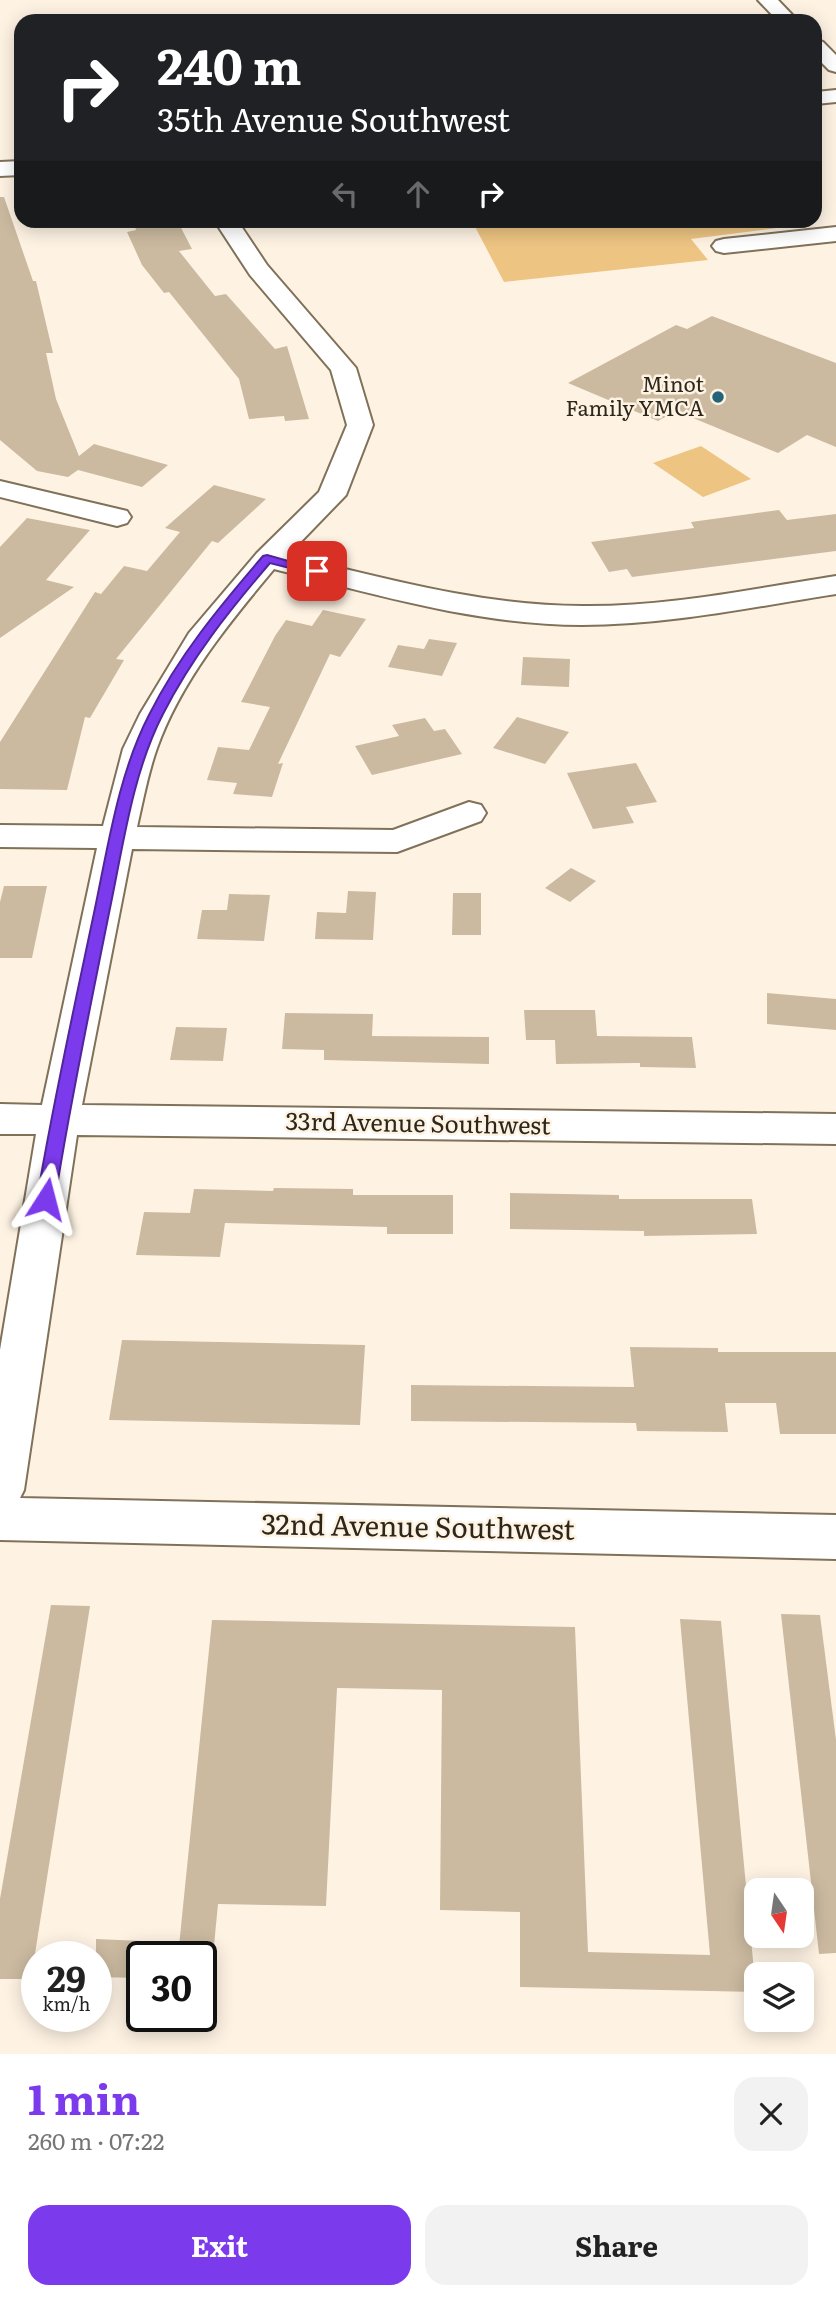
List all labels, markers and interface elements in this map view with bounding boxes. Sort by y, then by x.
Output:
text: 240 m [157,27,302,100]
icon: right [42,42,133,133]
text: 35th Avenue Southwest [157,94,510,142]
icon: left [326,175,364,213]
icon: ahead [399,175,437,213]
icon: right [472,175,510,213]
place label: Minot Family YMCA [565,367,705,422]
marker: Minot Family YMCA [710,389,726,405]
pin [287,541,347,601]
icon: arrive [298,552,336,590]
street label: 33rd Avenue Southwest [285,1102,551,1141]
position arrow [9,1162,83,1236]
street label: 32nd Avenue Southwest [261,1501,576,1549]
north arrow [744,1878,814,1948]
map controls [744,1878,814,2032]
speed limit sign: 30 [126,1941,217,2032]
text: 29 [47,1951,86,2003]
button: layers [744,1962,814,2032]
text: km/h [43,1990,90,2017]
text: 1 min [28,2066,140,2128]
button: close [734,2077,808,2151]
text: 260 m · 07:22 [28,2123,164,2157]
button: Exit [28,2205,411,2285]
button: Share [425,2205,808,2285]

